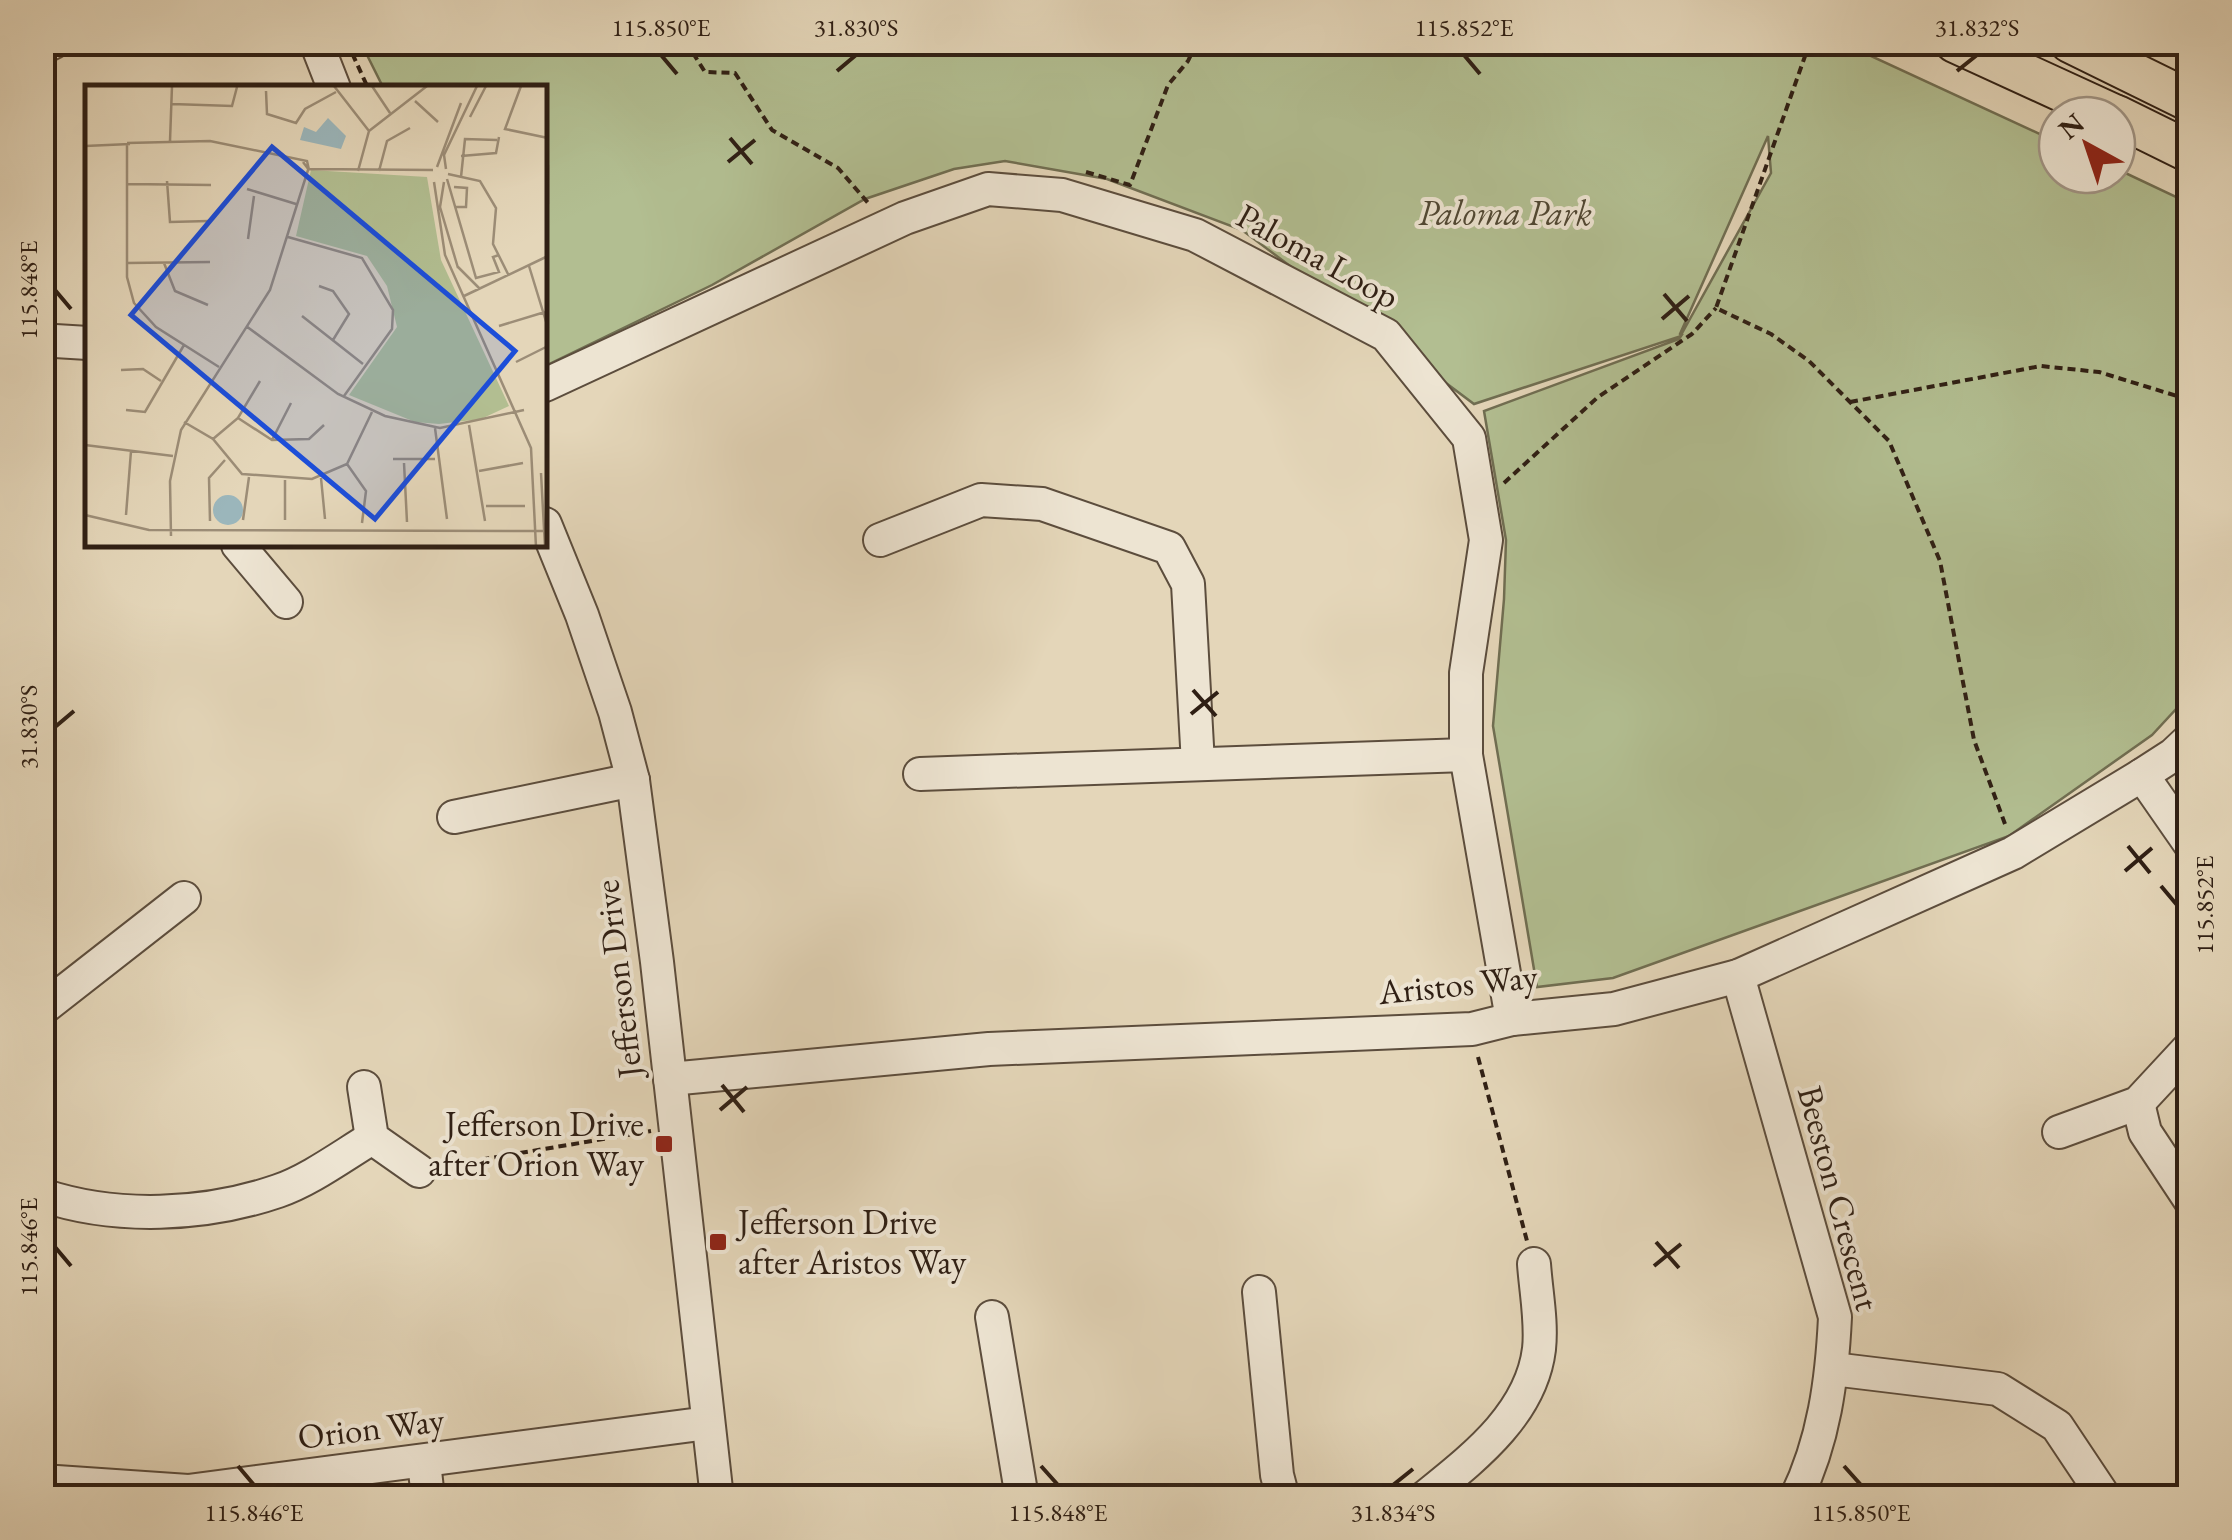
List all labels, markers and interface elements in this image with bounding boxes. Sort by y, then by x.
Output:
text: 115.850°E [611,11,711,43]
text: 31.830°S [814,11,898,43]
text: 115.852°E [1414,11,1514,43]
text: 31.832°S [1935,11,2019,43]
inset map [85,85,548,548]
north arrow [2037,95,2137,195]
text: N [2051,105,2091,147]
park label: Paloma Park [1418,190,1592,235]
street label: Paloma Loop [1229,193,1407,319]
text: 115.848°E [12,240,44,340]
text: 31.830°S [12,685,44,769]
text: 115.852°E [2188,855,2220,955]
street label: Jefferson Drive [583,878,652,1084]
street label: Aristos Way [1375,953,1540,1014]
street label: Beeston Crescent [1788,1081,1891,1315]
place label: Jefferson Drive after Orion Way [428,1101,645,1186]
marker: Jefferson Drive after Orion Way [653,1133,675,1155]
text: 115.846°E [12,1197,44,1297]
place label: Jefferson Drive after Aristos Way [735,1199,967,1284]
marker: Jefferson Drive after Aristos Way [707,1231,729,1253]
street label: Orion Way [295,1396,447,1459]
text: 115.846°E [204,1496,304,1528]
text: 115.848°E [1008,1496,1108,1528]
text: 31.834°S [1351,1496,1435,1528]
text: 115.850°E [1811,1496,1911,1528]

